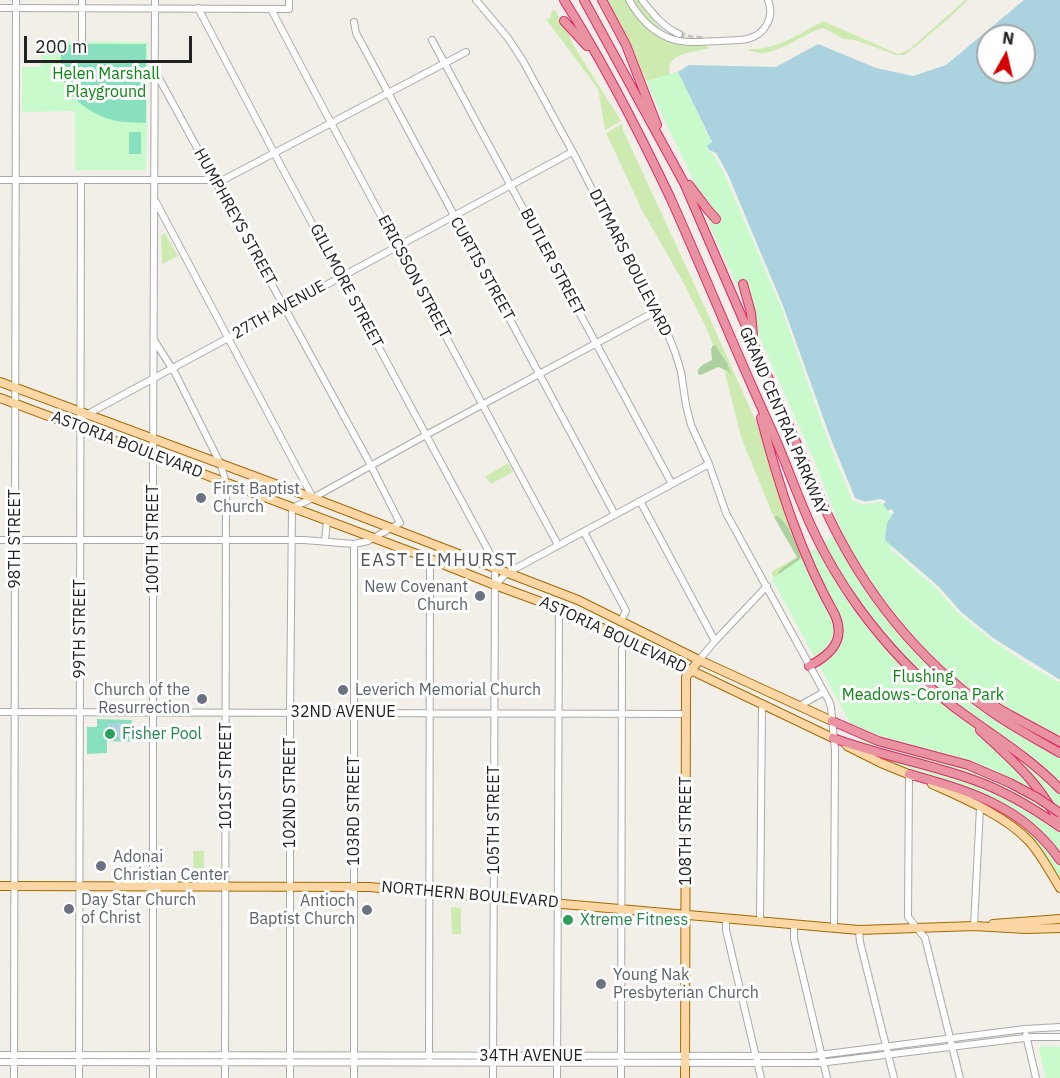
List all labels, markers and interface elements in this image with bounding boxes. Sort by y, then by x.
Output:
scale bar [27,24,195,62]
north arrow [976,24,1036,84]
text: N [1001,27,1015,49]
text: 200 m [35,35,87,58]
park label: Helen Marshall Playground [52,64,160,102]
street label: HUMPHREYS STREET [189,145,281,289]
street label: DITMARS BOULEVARD [584,186,676,340]
street label: BUTLER STREET [516,205,588,319]
street label: ERICSSON STREET [373,212,455,342]
street label: CURTIS STREET [446,214,518,324]
street label: GILLMORE STREET [305,221,387,351]
street label: 27TH AVENUE [229,276,329,344]
street label: GRAND CENTRAL PARKWAY [735,324,831,518]
street label: ASTORIA BOULEVARD [49,407,205,483]
place label: First Baptist Church [213,479,300,517]
street label: 100TH STREET [143,484,163,594]
street label: 98TH STREET [5,489,25,589]
marker: First Baptist Church [194,491,208,505]
district label: EAST ELMHURST [360,550,518,572]
place label: New Covenant Church [364,577,468,615]
street label: 99TH STREET [70,579,90,679]
marker: New Covenant Church [473,589,487,603]
street label: ASTORIA BOULEVARD [536,592,690,678]
park label: Flushing Meadows-Corona Park [842,667,1004,705]
place label: Church of the Resurrection [94,680,190,718]
place label: Leverich Memorial Church [355,680,541,700]
marker: Leverich Memorial Church [336,683,350,697]
marker: Church of the Resurrection [195,692,209,706]
street label: 32ND AVENUE [290,702,396,722]
street label: 101ST STREET [216,722,236,830]
place label: Fisher Pool [122,724,202,744]
marker: Fisher Pool [103,727,117,741]
street label: 102ND STREET [280,738,300,848]
street label: 103RD STREET [344,756,364,866]
street label: 105TH STREET [484,765,504,875]
street label: 108TH STREET [676,776,696,886]
place label: Adonai Christian Center [113,847,229,885]
marker: Adonai Christian Center [94,859,108,873]
street label: NORTHERN BOULEVARD [381,878,559,912]
place label: Day Star Church of Christ [81,890,196,928]
place label: Antioch Baptist Church [249,891,355,929]
marker: Day Star Church of Christ [62,902,76,916]
marker: Antioch Baptist Church [360,903,374,917]
place label: Xtreme Fitness [580,910,688,930]
marker: Xtreme Fitness [561,913,575,927]
place label: Young Nak Presbyterian Church [613,965,759,1003]
marker: Young Nak Presbyterian Church [594,977,608,991]
street label: 34TH AVENUE [479,1046,583,1066]

